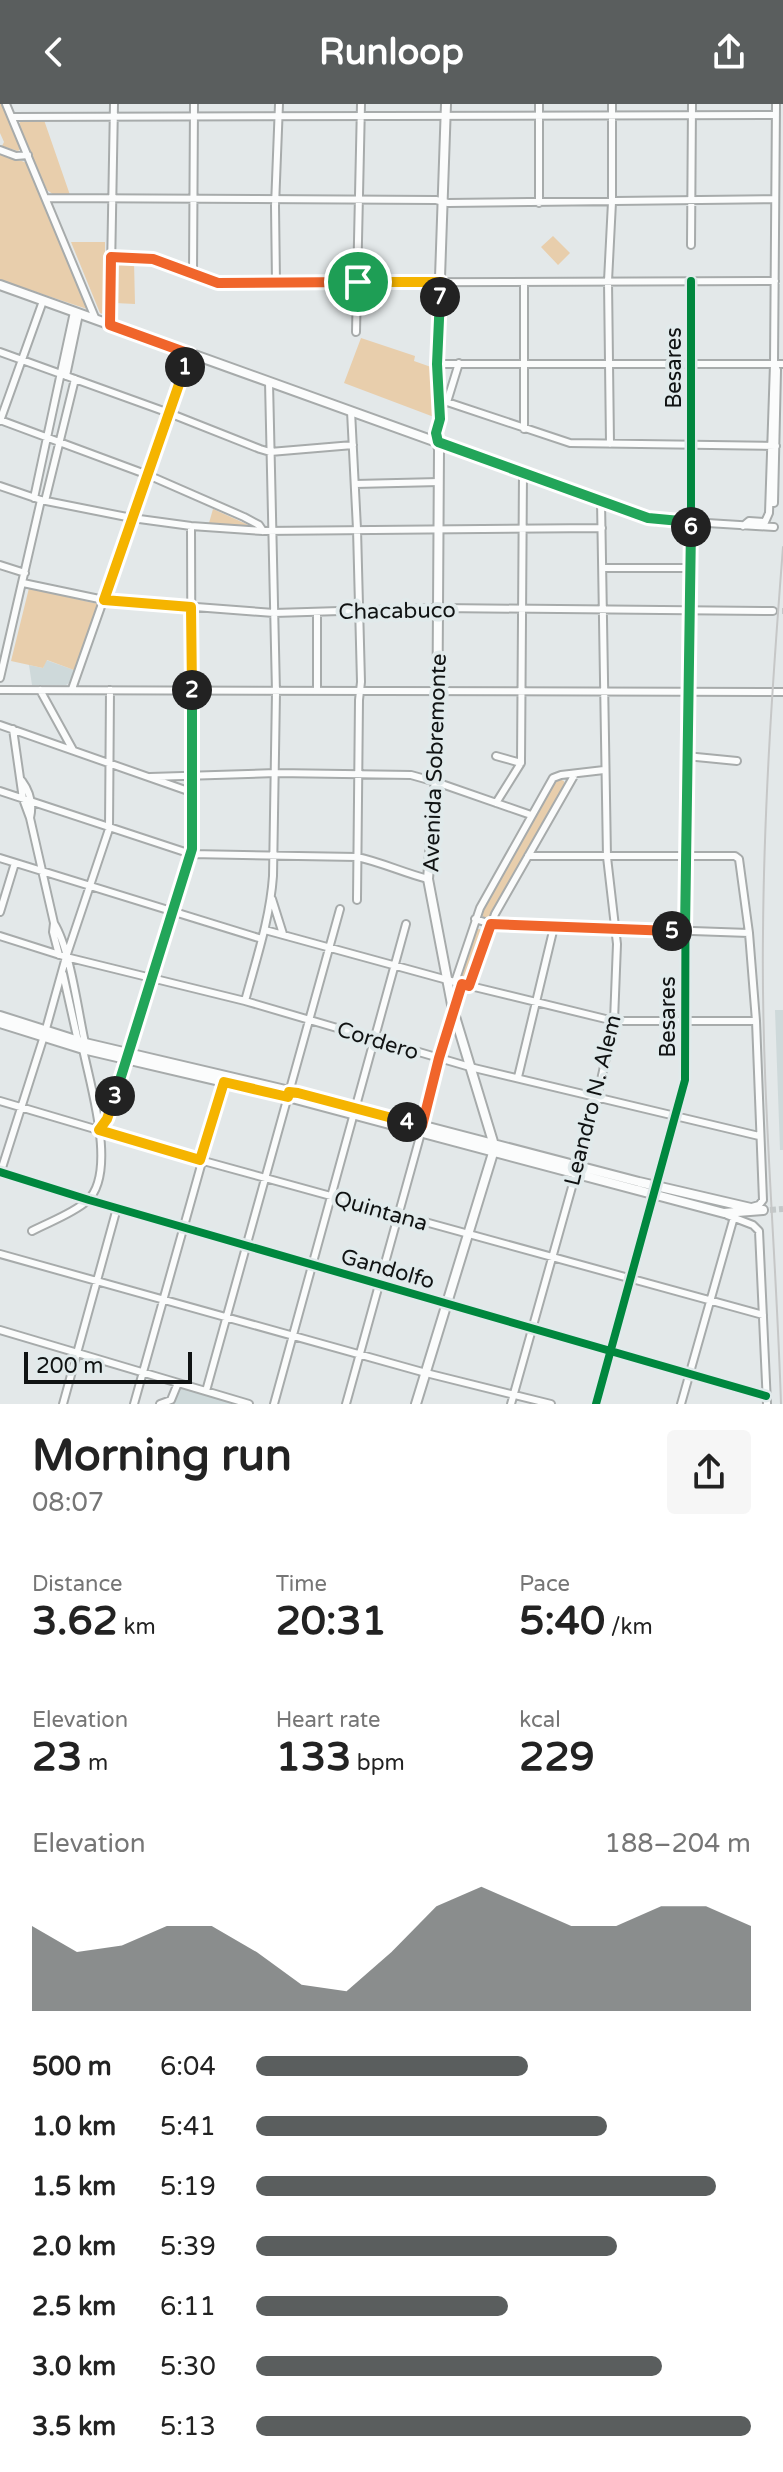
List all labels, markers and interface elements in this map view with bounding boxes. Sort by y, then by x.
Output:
icon: back [32,30,76,74]
icon: share [707,30,751,74]
text: Runloop [319,31,464,74]
pin [324,248,392,316]
icon: arrive [336,260,380,304]
pin: 7 [420,277,460,317]
text: 7 [433,284,447,310]
street label: Besares [661,327,687,409]
pin: 1 [165,347,205,387]
text: 1 [178,354,192,380]
pin: 6 [671,507,711,547]
text: 6 [684,514,698,540]
street label: Chacabuco [338,597,456,625]
street label: Avenida Sobremonte [418,653,452,873]
pin: 2 [172,670,212,710]
text: 2 [185,677,199,703]
pin: 5 [652,911,692,951]
text: 5 [665,918,679,944]
street label: Besares [655,976,681,1058]
street label: Leandro N. Alem [559,1012,627,1189]
street label: Cordero [334,1016,422,1066]
pin: 3 [95,1076,135,1116]
text: 3 [108,1083,122,1109]
pin: 4 [387,1102,427,1142]
text: 4 [400,1109,414,1135]
street label: Quintana [331,1185,431,1237]
street label: Gandolfo [338,1243,438,1295]
scale bar [24,1348,192,1384]
text: 200 m [36,1353,103,1379]
text: Morning run [32,1430,292,1483]
button: share [667,1430,751,1514]
text: 08:07 [32,1487,104,1518]
text: Distance [32,1571,123,1597]
text: Time [276,1571,327,1597]
text: Pace [519,1571,570,1597]
text: 3.62 [32,1597,118,1645]
text: 20:31 [276,1597,387,1645]
text: 5:40 [519,1597,605,1645]
text: km [118,1614,156,1640]
text: /km [605,1614,653,1640]
text: Elevation [32,1707,128,1733]
text: Heart rate [276,1707,381,1733]
text: kcal [519,1707,561,1733]
text: 23 [32,1733,82,1781]
text: 133 [276,1733,351,1781]
text: 229 [519,1733,595,1781]
text: m [82,1750,108,1776]
text: bpm [351,1750,405,1776]
text: Elevation [32,1828,146,1859]
text: 188–204 m [605,1828,751,1859]
text: 500 m [32,2051,112,2082]
text: 6:04 [160,2051,216,2082]
text: 1.0 km [32,2111,116,2142]
text: 5:41 [160,2111,216,2142]
text: 1.5 km [32,2171,116,2202]
text: 5:19 [160,2171,216,2202]
text: 2.0 km [32,2231,116,2262]
text: 5:39 [160,2231,216,2262]
text: 2.5 km [32,2291,116,2322]
text: 6:11 [160,2291,216,2322]
text: 3.0 km [32,2351,116,2382]
text: 5:30 [160,2351,216,2382]
text: 3.5 km [32,2411,116,2442]
text: 5:13 [160,2411,216,2442]

